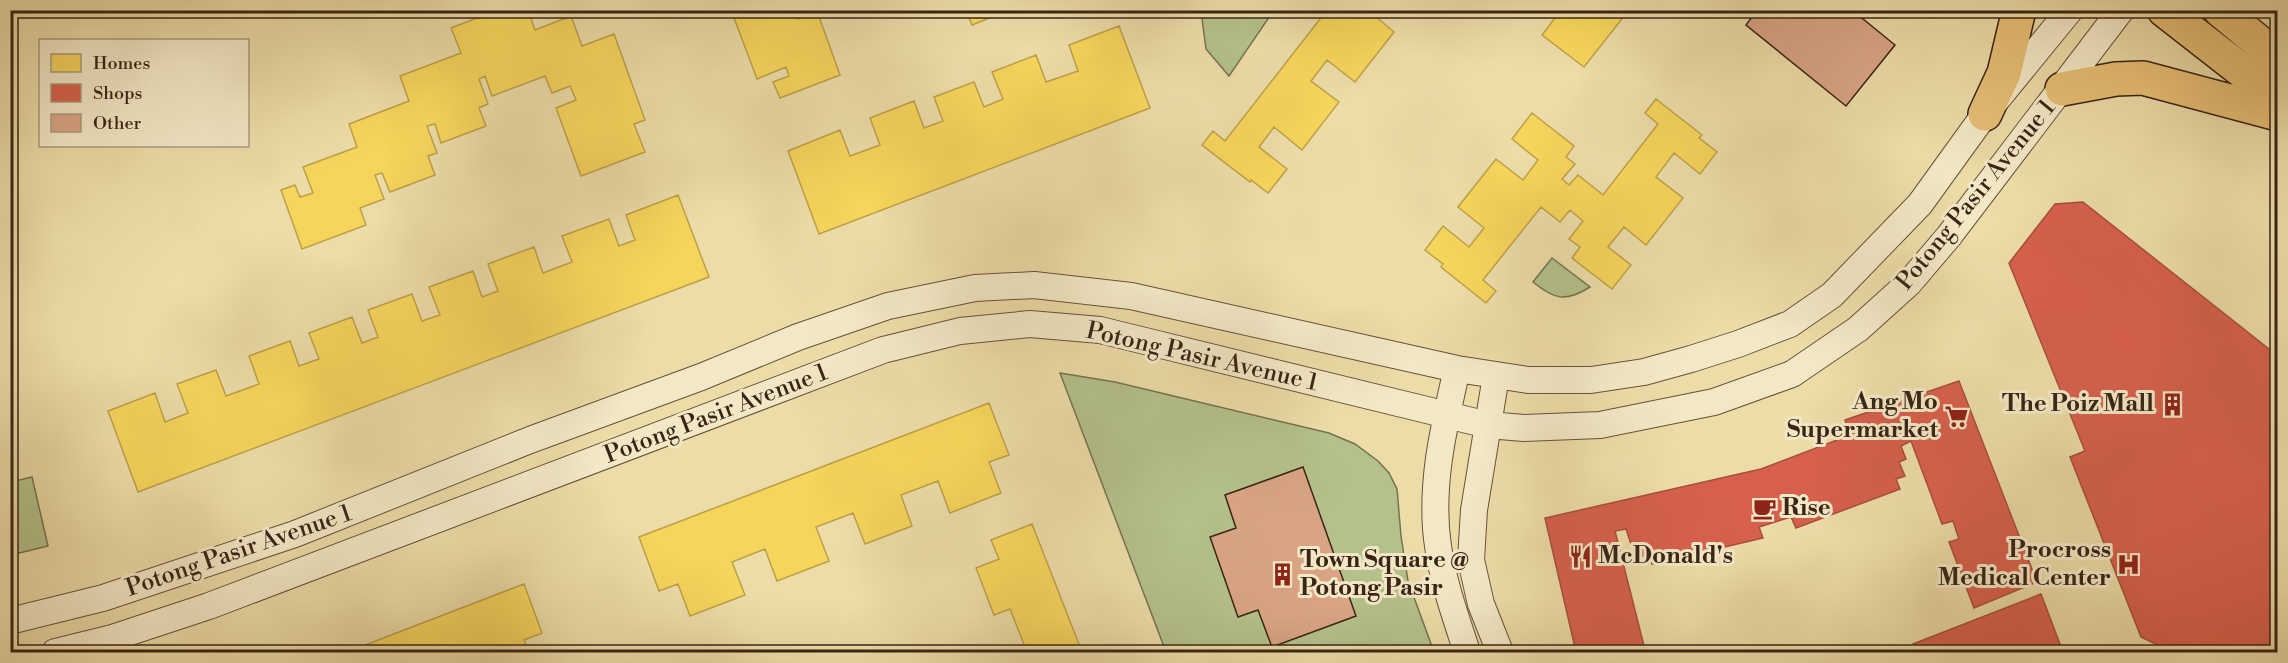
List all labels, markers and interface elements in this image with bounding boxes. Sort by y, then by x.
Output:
legend [39,39,249,147]
text: Homes [93,52,150,75]
text: Shops [93,82,143,105]
street label: Potong Pasir Avenue 1 [1890,93,2063,296]
text: Other [93,112,141,135]
street label: Potong Pasir Avenue 1 [1083,316,1321,398]
street label: Potong Pasir Avenue 1 [600,357,833,470]
place label: Ang Mo Supermarket [1787,387,1939,445]
place label: The Poiz Mall [2002,389,2154,419]
building icon: The Poiz Mall [2159,391,2185,417]
supermarket icon: Ang Mo Supermarket [1943,403,1969,429]
place label: Rise [1782,493,1831,523]
cafe icon: Rise [1751,495,1777,521]
street label: Potong Pasir Avenue 1 [122,498,357,604]
place label: Procross Medical Center [1938,535,2111,593]
place label: McDonald's [1598,541,1733,571]
restaurant icon: McDonald's [1567,543,1593,569]
place label: Town Square @ Potong Pasir [1300,545,1470,603]
hospital icon: Procross Medical Center [2116,551,2142,577]
building icon: Town Square @ Potong Pasir [1269,561,1295,587]

